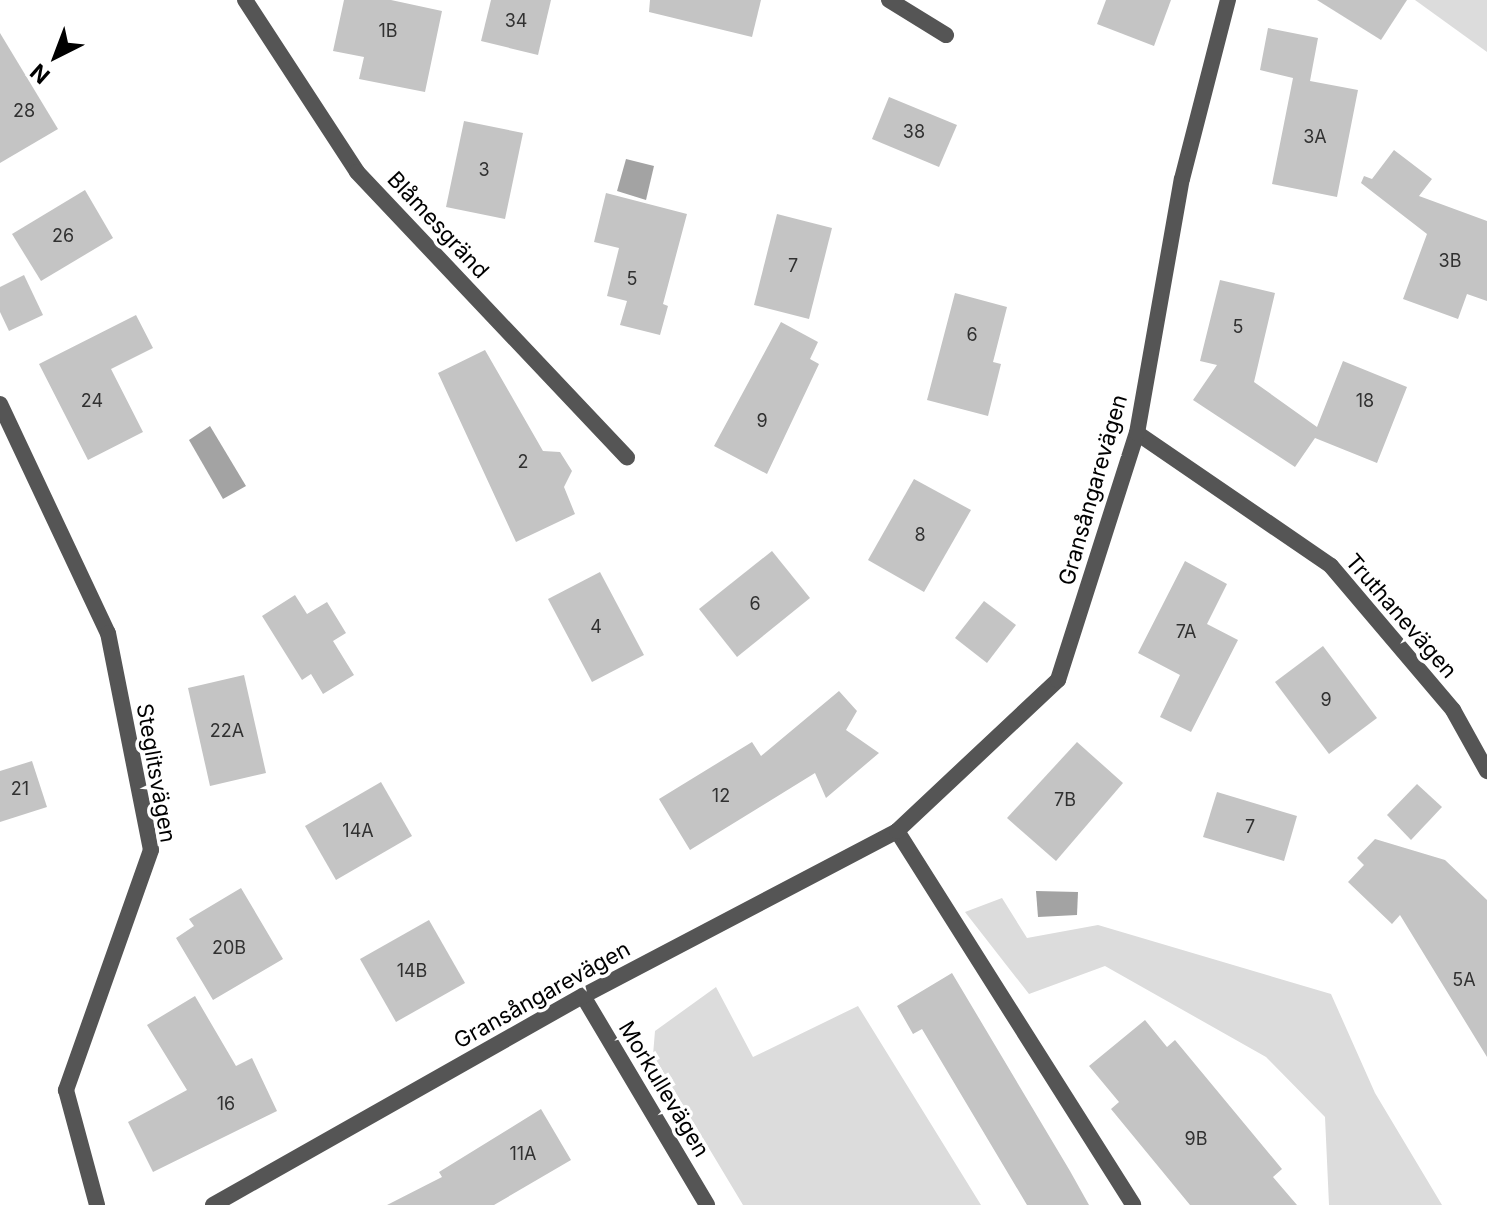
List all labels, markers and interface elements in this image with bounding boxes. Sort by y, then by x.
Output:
house number: 34 [505,10,527,32]
north arrow [16,16,96,96]
house number: 1B [378,20,398,42]
text: N [25,59,55,89]
house number: 28 [13,100,35,122]
house number: 38 [903,121,925,143]
house number: 3A [1303,126,1327,148]
house number: 3 [478,159,490,181]
street label: Blåmesgränd [382,166,494,284]
house number: 26 [52,225,74,247]
house number: 3B [1439,250,1461,272]
house number: 7 [788,255,798,277]
house number: 5 [627,268,637,290]
house number: 5 [1233,316,1243,338]
house number: 6 [966,324,978,346]
house number: 24 [81,390,103,412]
house number: 18 [1356,390,1374,412]
street label: Gransångarevägen [1053,392,1133,588]
house number: 9 [756,410,768,432]
house number: 2 [518,451,528,473]
house number: 8 [914,524,926,546]
street label: Truthanevägen [1340,548,1462,684]
house number: 6 [749,593,761,615]
house number: 4 [590,616,602,638]
house number: 7A [1176,621,1196,643]
house number: 9 [1320,689,1332,711]
street label: Steglitsvägen [131,701,181,845]
house number: 22A [210,720,244,742]
house number: 21 [11,778,29,800]
house number: 12 [712,785,730,807]
house number: 7B [1054,789,1076,811]
house number: 7 [1245,816,1255,838]
house number: 14A [342,820,374,842]
street label: Gransångarevägen [449,936,635,1054]
house number: 20B [212,937,246,959]
house number: 14B [397,960,427,982]
house number: 5A [1452,969,1476,991]
street label: Morkullevägen [613,1016,715,1162]
house number: 16 [217,1093,235,1115]
house number: 9B [1185,1128,1207,1150]
house number: 11A [509,1143,537,1165]

